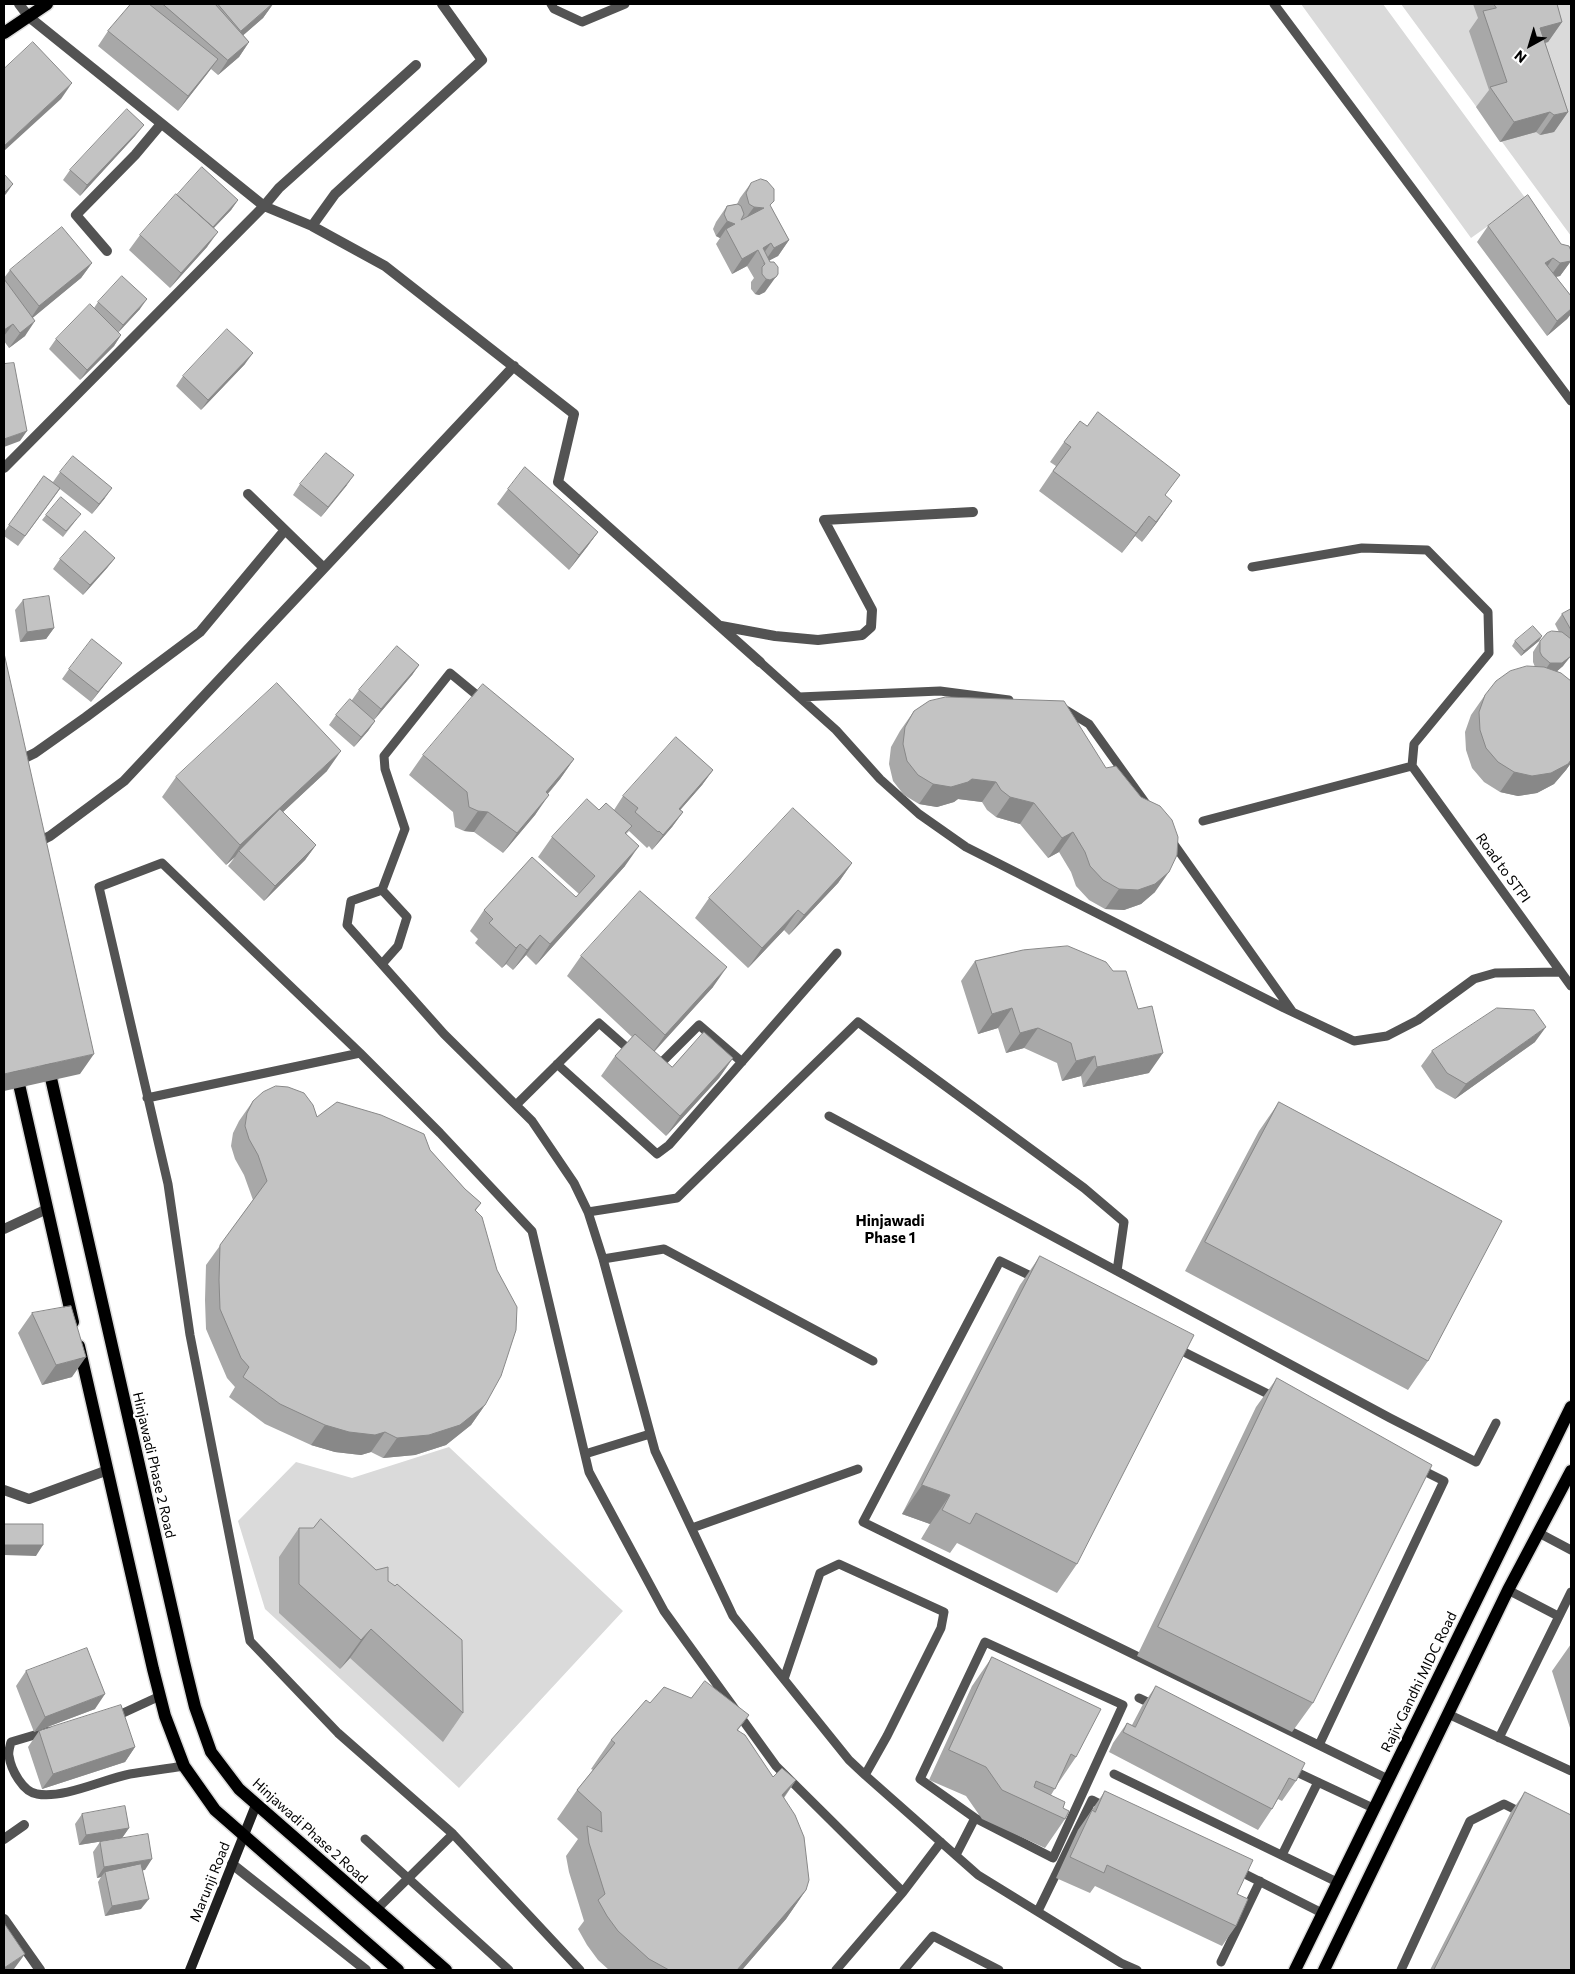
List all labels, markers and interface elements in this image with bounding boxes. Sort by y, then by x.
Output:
north arrow [1505,20,1555,70]
text: N [1511,47,1530,67]
street label: Road to STPI [1472,830,1534,906]
district label: Hinjawadi Phase 1 [855,1212,925,1247]
street label: Hinjawadi Phase 2 Road [129,1390,179,1540]
street label: Rajiv Gandhi MIDC Road [1378,1609,1460,1755]
street label: Hinjawadi Phase 2 Road [249,1775,371,1887]
street label: Marunji Road [186,1840,234,1924]

